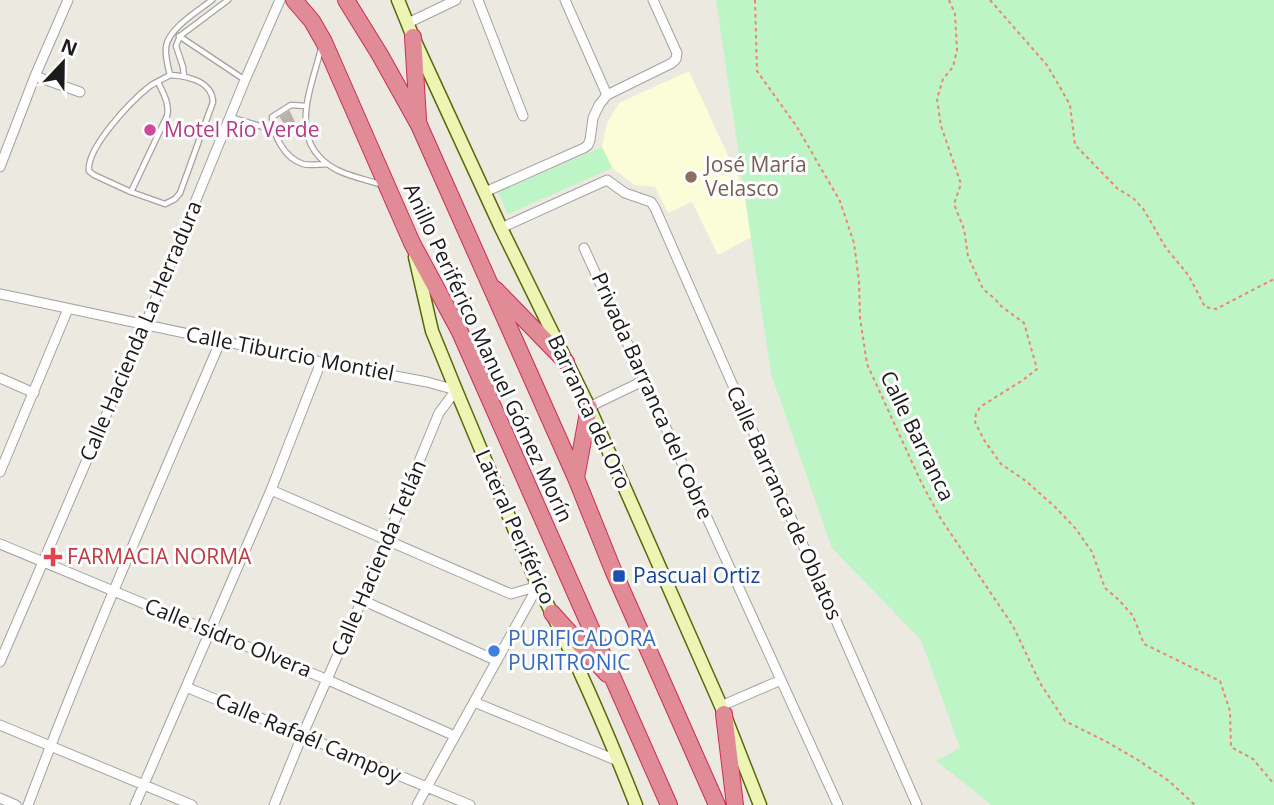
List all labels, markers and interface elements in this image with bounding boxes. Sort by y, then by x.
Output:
north arrow [28,28,98,98]
text: N [57,32,81,62]
place label: Motel Río Verde [164,115,319,143]
marker: Motel Río Verde [142,122,158,138]
place label: José María Velasco [703,150,807,202]
marker: José María Velasco [683,169,699,185]
street label: Anillo Periférico Manuel Gómez Morín [398,179,580,527]
street label: Calle Hacienda La Herradura [72,196,208,465]
street label: Privada Barranca del Cobre [586,268,720,523]
street label: Calle Tiburcio Montiel [184,319,397,387]
street label: Barranca del Oro [542,330,638,493]
street label: Calle Barranca [874,366,961,505]
street label: Calle Barranca de Oblatos [721,381,849,624]
street label: Lateral Periférico [469,445,563,608]
street label: Calle Hacienda Tetlán [324,455,432,660]
place label: FARMACIA NORMA [67,542,252,570]
marker: FARMACIA NORMA [45,549,61,565]
place label: Pascual Ortiz [633,561,760,589]
marker: Pascual Ortiz [611,568,627,584]
street label: Calle Isidro Olvera [141,591,316,683]
place label: PURIFICADORA PURITRONIC [508,624,657,676]
marker: PURIFICADORA PURITRONIC [486,643,502,659]
street label: Calle Rafaél Campoy [211,685,406,789]

